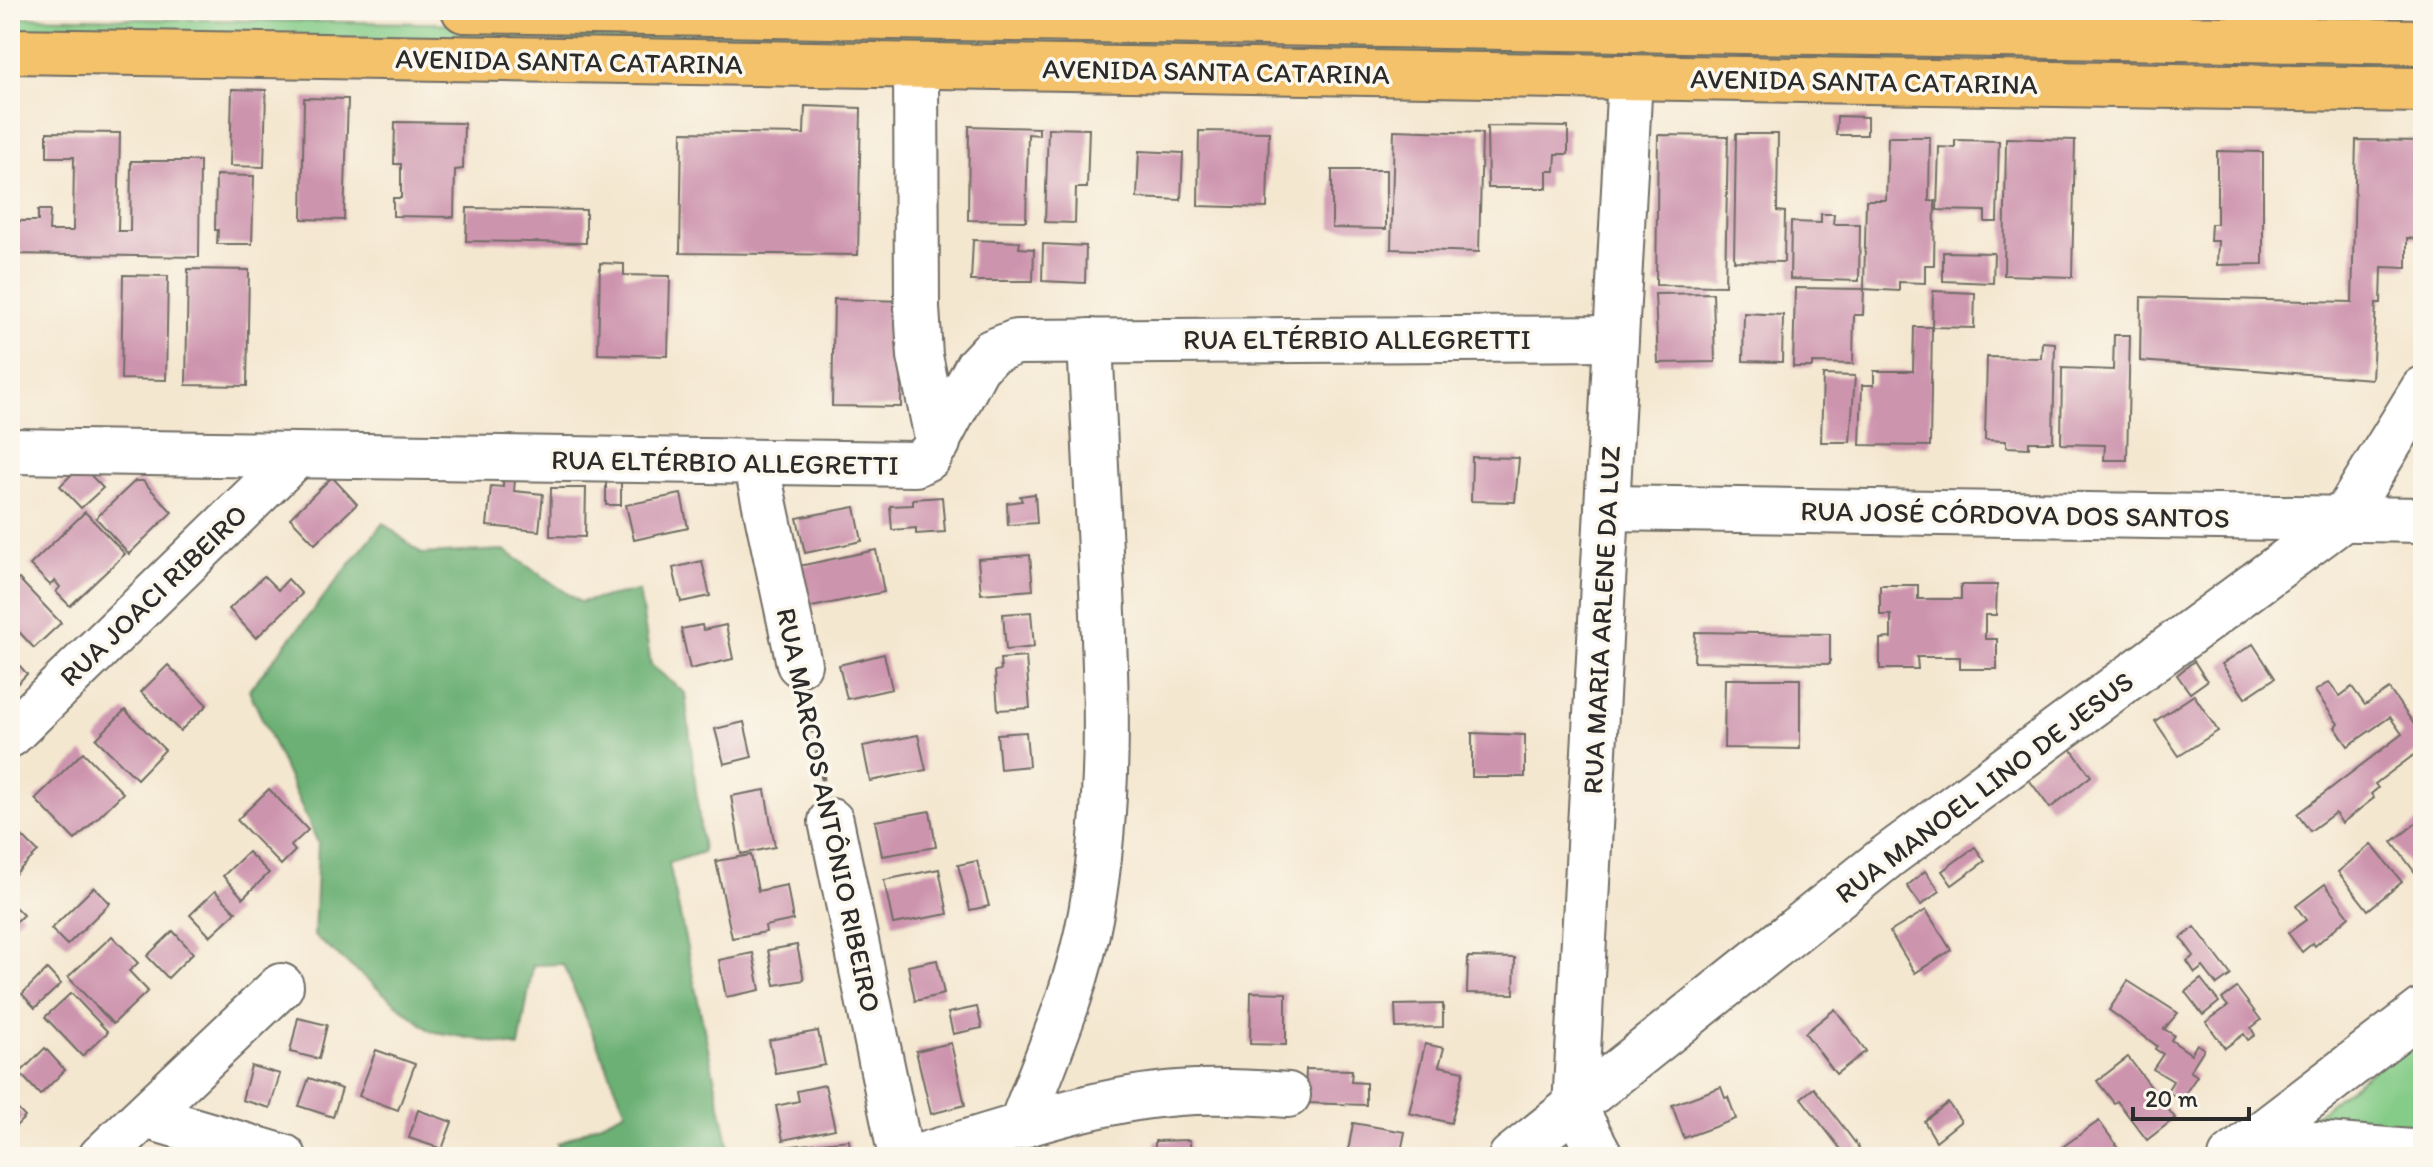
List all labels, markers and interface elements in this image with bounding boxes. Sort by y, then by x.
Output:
street label: AVENIDA SANTA CATARINA [395,41,743,81]
street label: AVENIDA SANTA CATARINA [1042,51,1390,91]
street label: AVENIDA SANTA CATARINA [1690,61,2038,101]
street label: RUA ELTÉRBIO ALLEGRETTI [1183,322,1531,356]
street label: RUA ELTÉRBIO ALLEGRETTI [551,442,899,482]
street label: RUA MARIA ARLENE DA LUZ [1575,445,1627,795]
street label: RUA JOSÉ CÓRDOVA DOS SANTOS [1800,493,2230,535]
street label: RUA JOACI RIBEIRO [52,497,254,693]
street label: RUA MARCOS ANTÔNIO RIBEIRO [769,605,889,1015]
street label: RUA MANOEL LINO DE JESUS [1828,664,2140,910]
scale bar [2133,1071,2249,1121]
text: 20 m [2145,1084,2198,1113]

